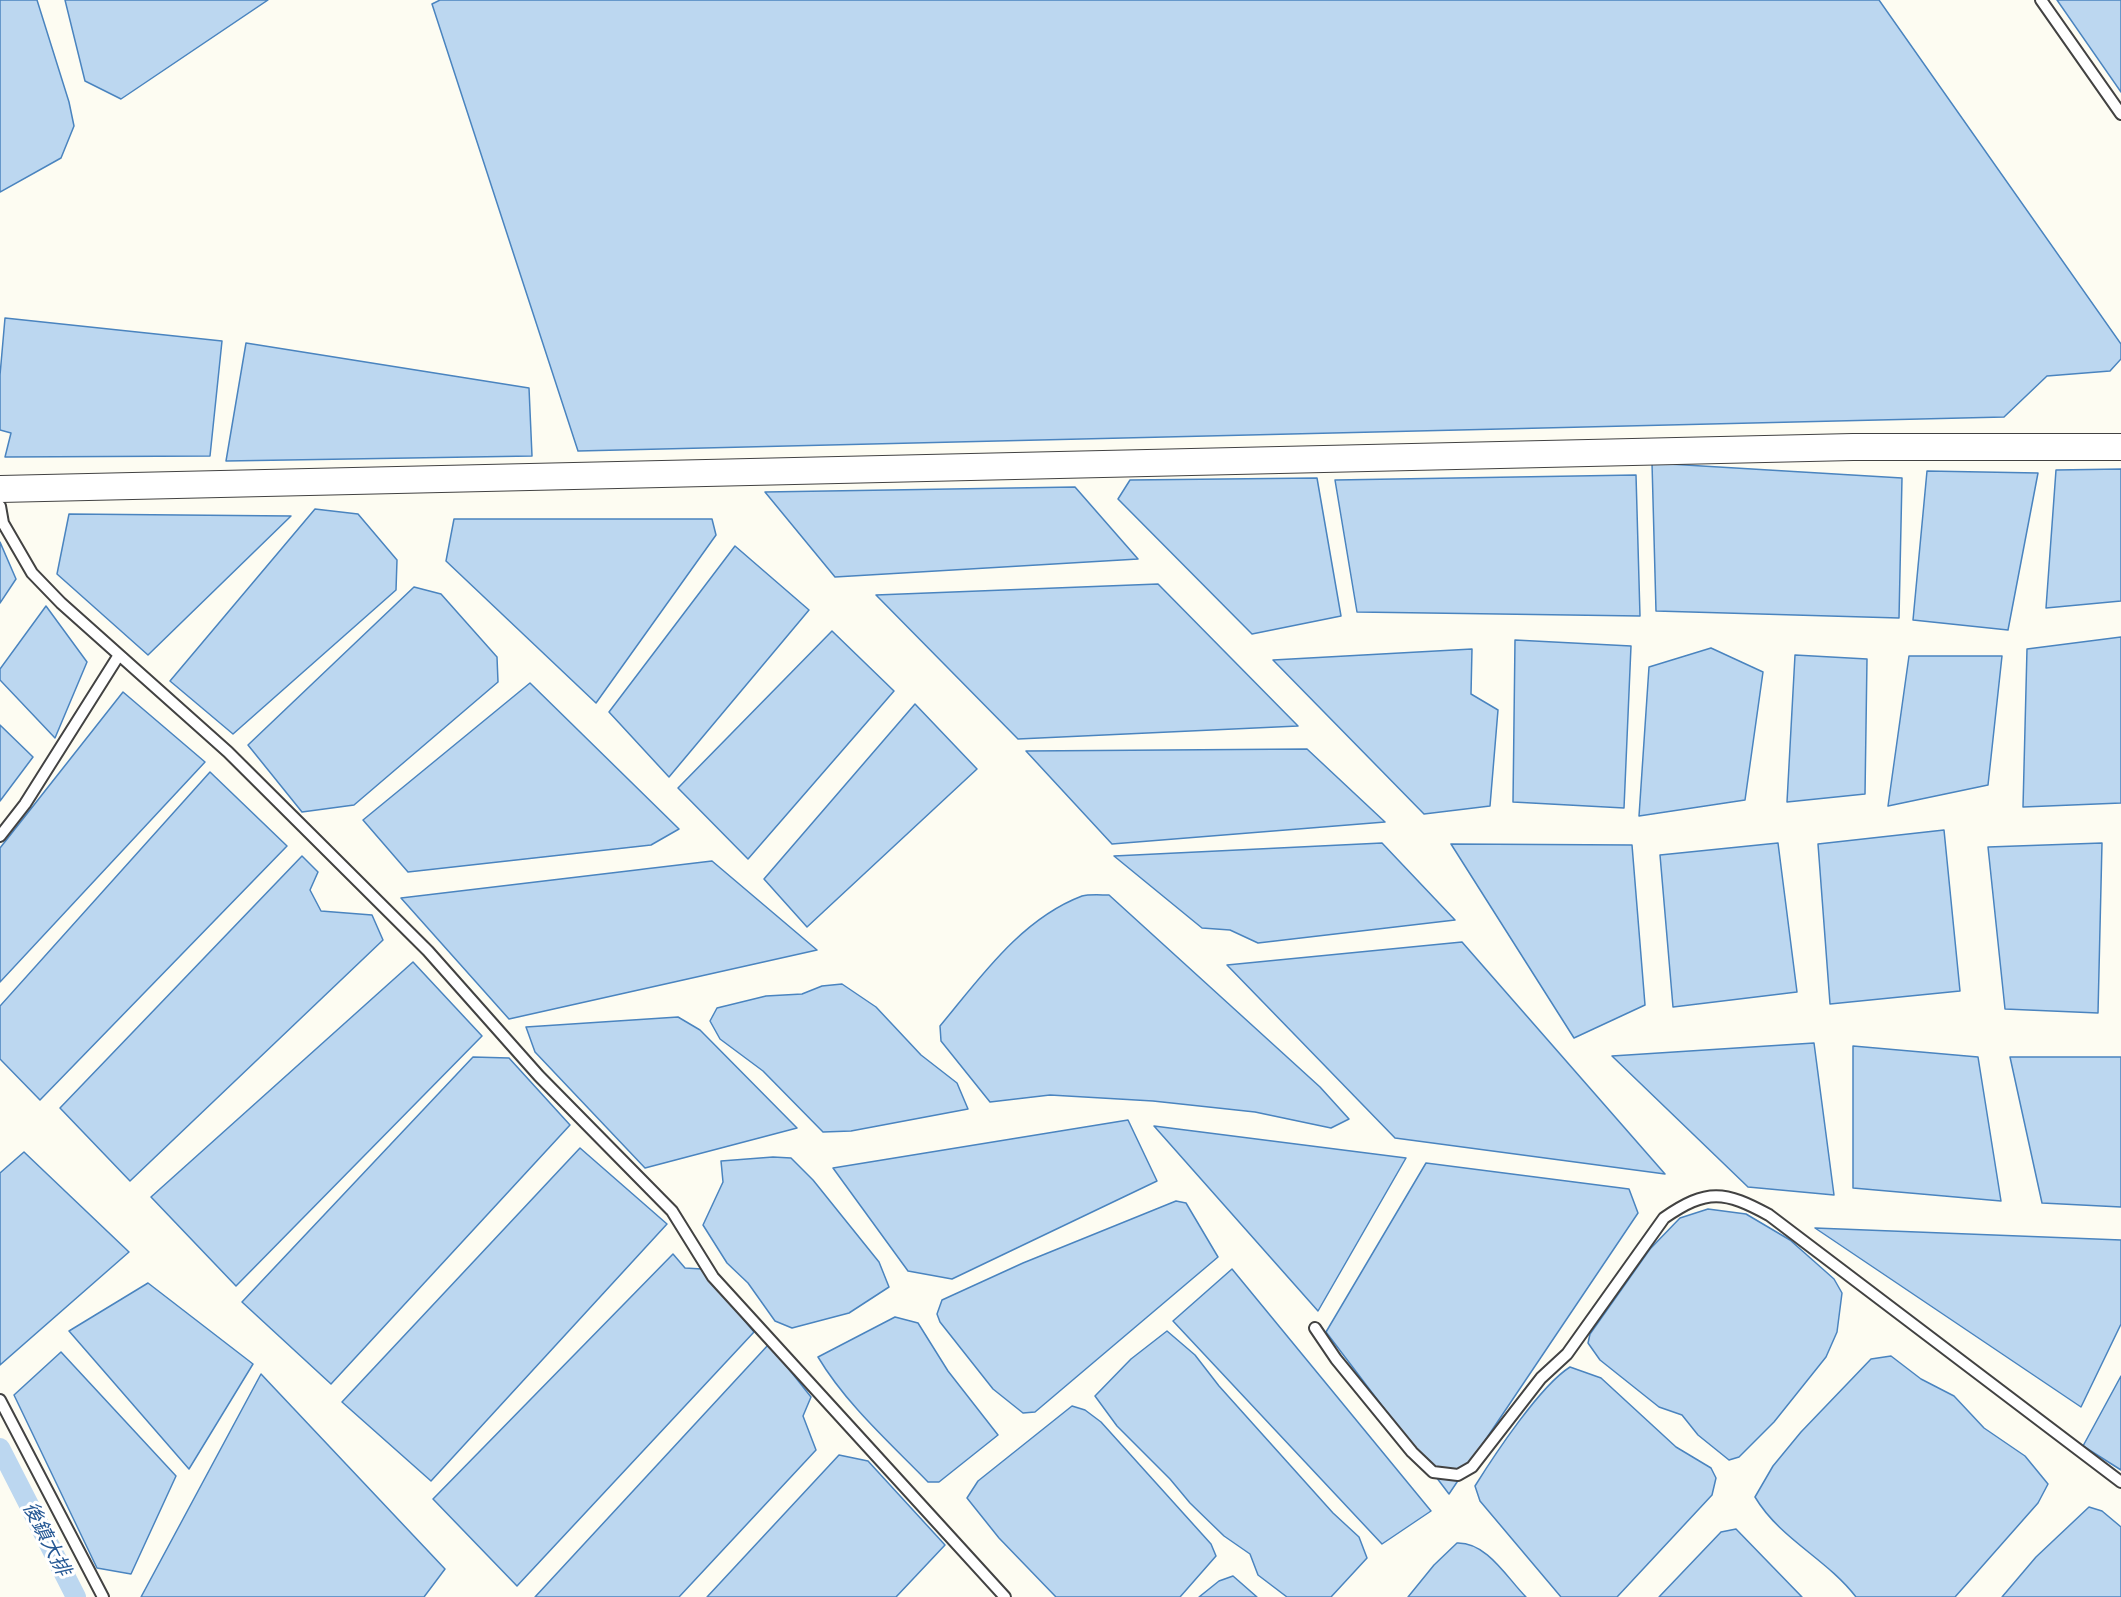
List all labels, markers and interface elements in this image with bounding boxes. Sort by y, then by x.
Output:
water label: 後鎮大排 [17,1498,75,1580]

